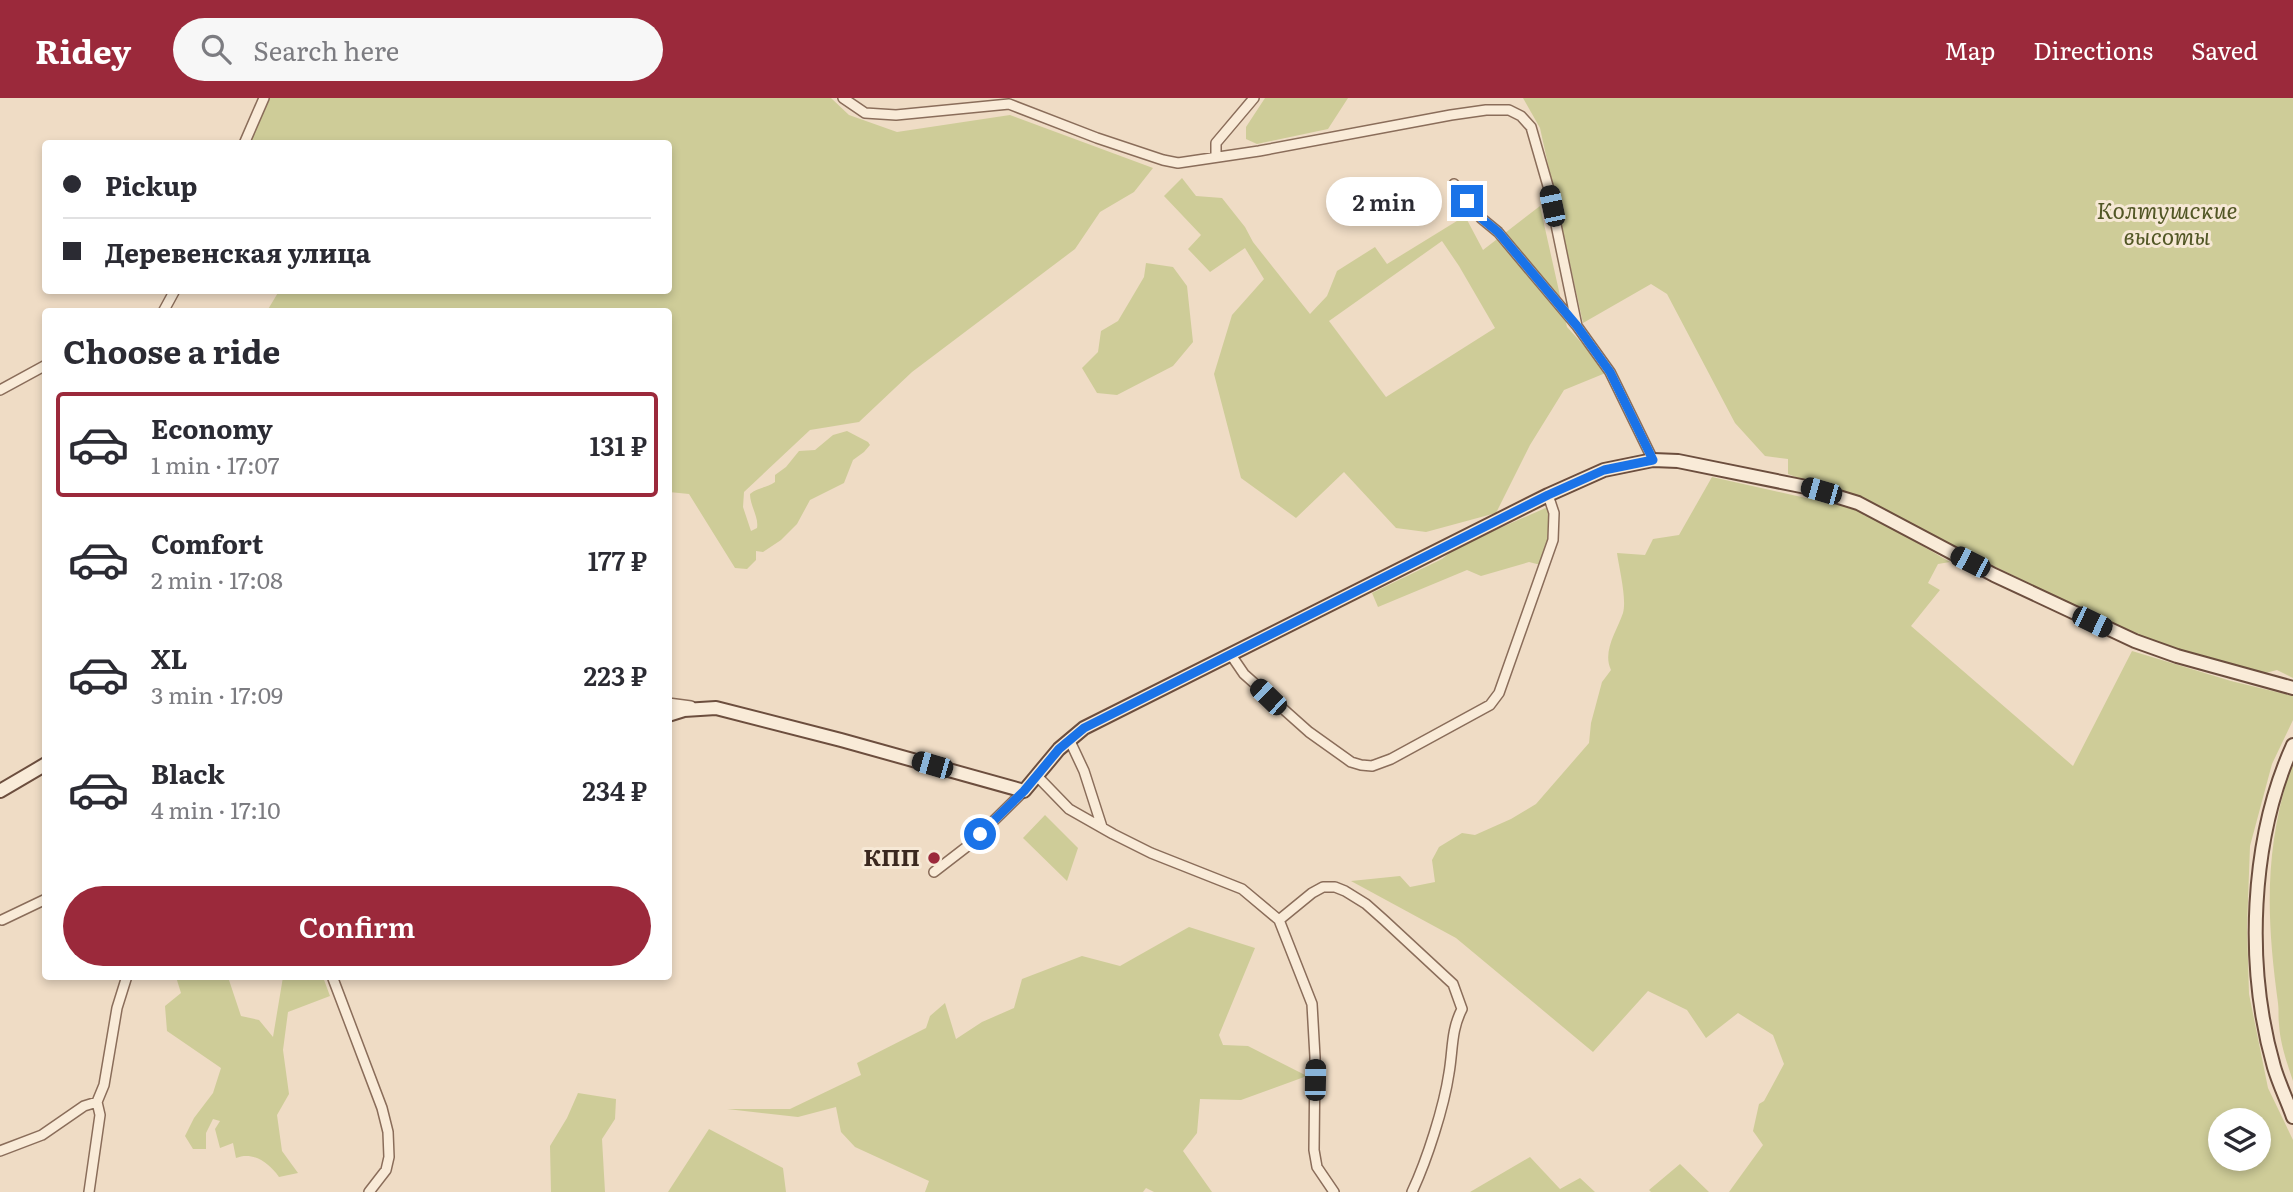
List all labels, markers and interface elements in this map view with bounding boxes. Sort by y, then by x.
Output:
search box [173,18,663,81]
text: Ridey [35,25,131,74]
icon: search [197,30,235,68]
text: Search here [253,30,399,69]
text: Map [1944,32,1995,67]
text: Directions [2033,32,2153,67]
text: Saved [2191,32,2258,67]
text: Pickup [105,165,197,204]
callout: 2 min [1327,176,1442,226]
car [1538,183,1567,229]
text: 2 min [1352,184,1416,218]
route end [1451,185,1483,217]
park label: Колтушские высоты [2096,192,2238,252]
text: Деревенская улица [105,232,371,271]
text: Choose a ride [63,326,280,374]
text: Economy [151,408,273,447]
icon: car [67,413,130,476]
text: 131 ₽ [590,425,647,464]
text: 1 min · 17:07 [151,447,280,481]
car [1798,475,1845,507]
text: Comfort [151,523,263,562]
icon: car [67,528,130,591]
text: 177 ₽ [588,540,647,579]
car [1947,543,1994,581]
text: 2 min · 17:08 [151,562,283,596]
car [2069,603,2116,641]
text: XL [151,638,188,677]
icon: car [67,643,130,706]
text: 223 ₽ [584,655,647,694]
car [1246,675,1291,719]
text: 3 min · 17:09 [151,677,283,711]
car [909,749,956,781]
text: Black [151,753,225,792]
icon: car [67,758,130,821]
text: 234 ₽ [582,770,647,809]
text: 4 min · 17:10 [151,792,281,826]
route start [964,818,996,850]
place label: КПП [863,839,920,873]
marker: КПП [926,850,942,866]
button: Confirm [63,886,651,966]
car [1305,1059,1326,1101]
map controls [2208,1108,2271,1171]
button: layers [2208,1108,2271,1171]

